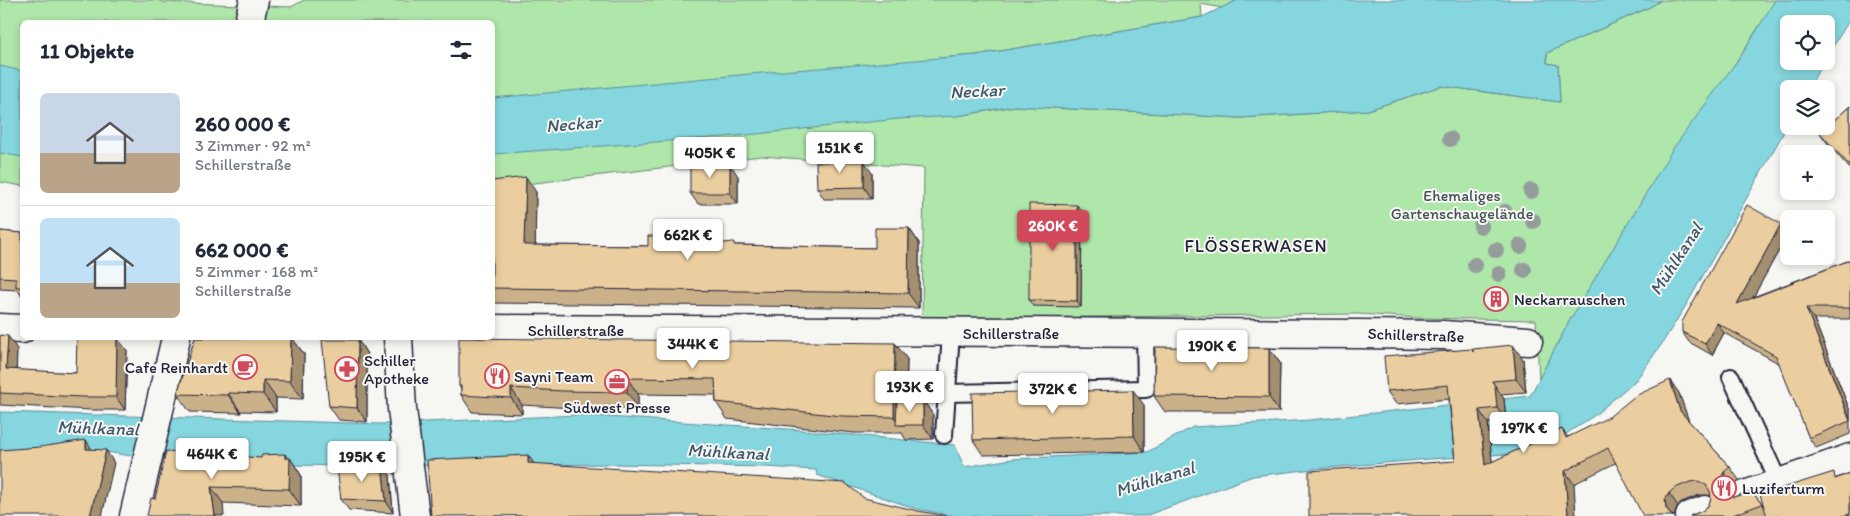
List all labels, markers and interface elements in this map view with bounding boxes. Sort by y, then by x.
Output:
map controls [1780,15,1835,265]
button: locate [1780,15,1835,70]
icon: filters [447,36,475,64]
text: 11 Objekte [40,38,134,63]
water label: Neckar [949,78,1007,103]
button: layers [1780,80,1835,135]
text: 260 000 € [195,111,290,136]
water label: Neckar [545,111,603,137]
icon: home [80,113,140,173]
pin: 151K € [799,132,881,174]
text: 3 Zimmer · 92 m² [195,136,311,155]
pin: 405K € [669,136,751,179]
text: 151K € [817,138,863,157]
text: 405K € [685,143,735,162]
button: + [1780,145,1835,200]
text: Schillerstraße [195,155,291,174]
park label: Ehemaliges Gartenschaugelände [1391,186,1534,223]
pin: 260K € [1012,210,1094,252]
button: − [1780,210,1835,265]
text: 260K € [1028,216,1078,235]
water label: Mühlkanal [1645,217,1709,299]
pin: 662K € [647,218,729,261]
text: 662K € [664,225,712,244]
district label: FLÖSSERWASEN [1184,235,1328,257]
text: 662 000 € [195,237,289,262]
icon: home [80,238,140,298]
text: 5 Zimmer · 168 m² [195,262,318,281]
text: Schillerstraße [195,281,291,300]
building icon: Neckarrauschen [1483,286,1509,312]
place label: Neckarrauschen [1514,290,1626,309]
street label: Schillerstraße [528,321,624,340]
street label: Schillerstraße [963,324,1059,343]
street label: Schillerstraße [1367,324,1465,346]
pin: 344K € [652,328,734,370]
pin: 190K € [1171,330,1253,372]
text: 344K € [668,334,718,353]
text: 190K € [1188,336,1236,355]
place label: Schiller Apotheke [364,351,429,388]
cafe icon: Cafe Reinhardt [232,354,258,380]
pharmacy icon: Schiller Apotheke [334,356,360,382]
place label: Cafe Reinhardt [125,358,228,377]
restaurant icon: Sayni Team [484,363,510,389]
place label: Sayni Team [514,367,594,386]
office icon: Südwest Presse [604,369,630,395]
pin: 193K € [869,370,951,413]
pin: 372K € [1012,372,1094,415]
text: 193K € [886,377,934,396]
text: 372K € [1029,379,1077,398]
place label: Südwest Presse [564,398,671,417]
pin: 197K € [1483,412,1565,454]
water label: Mühlkanal [57,416,141,440]
text: 197K € [1501,418,1547,437]
pin: 464K € [171,438,253,480]
water label: Mühlkanal [687,439,771,465]
pin: 195K € [321,440,403,483]
text: 464K € [187,444,237,463]
text: 195K € [338,447,386,466]
water label: Mühlkanal [1113,456,1199,501]
restaurant icon: Luziferturm [1711,475,1737,501]
place label: Luziferturm [1742,479,1825,498]

